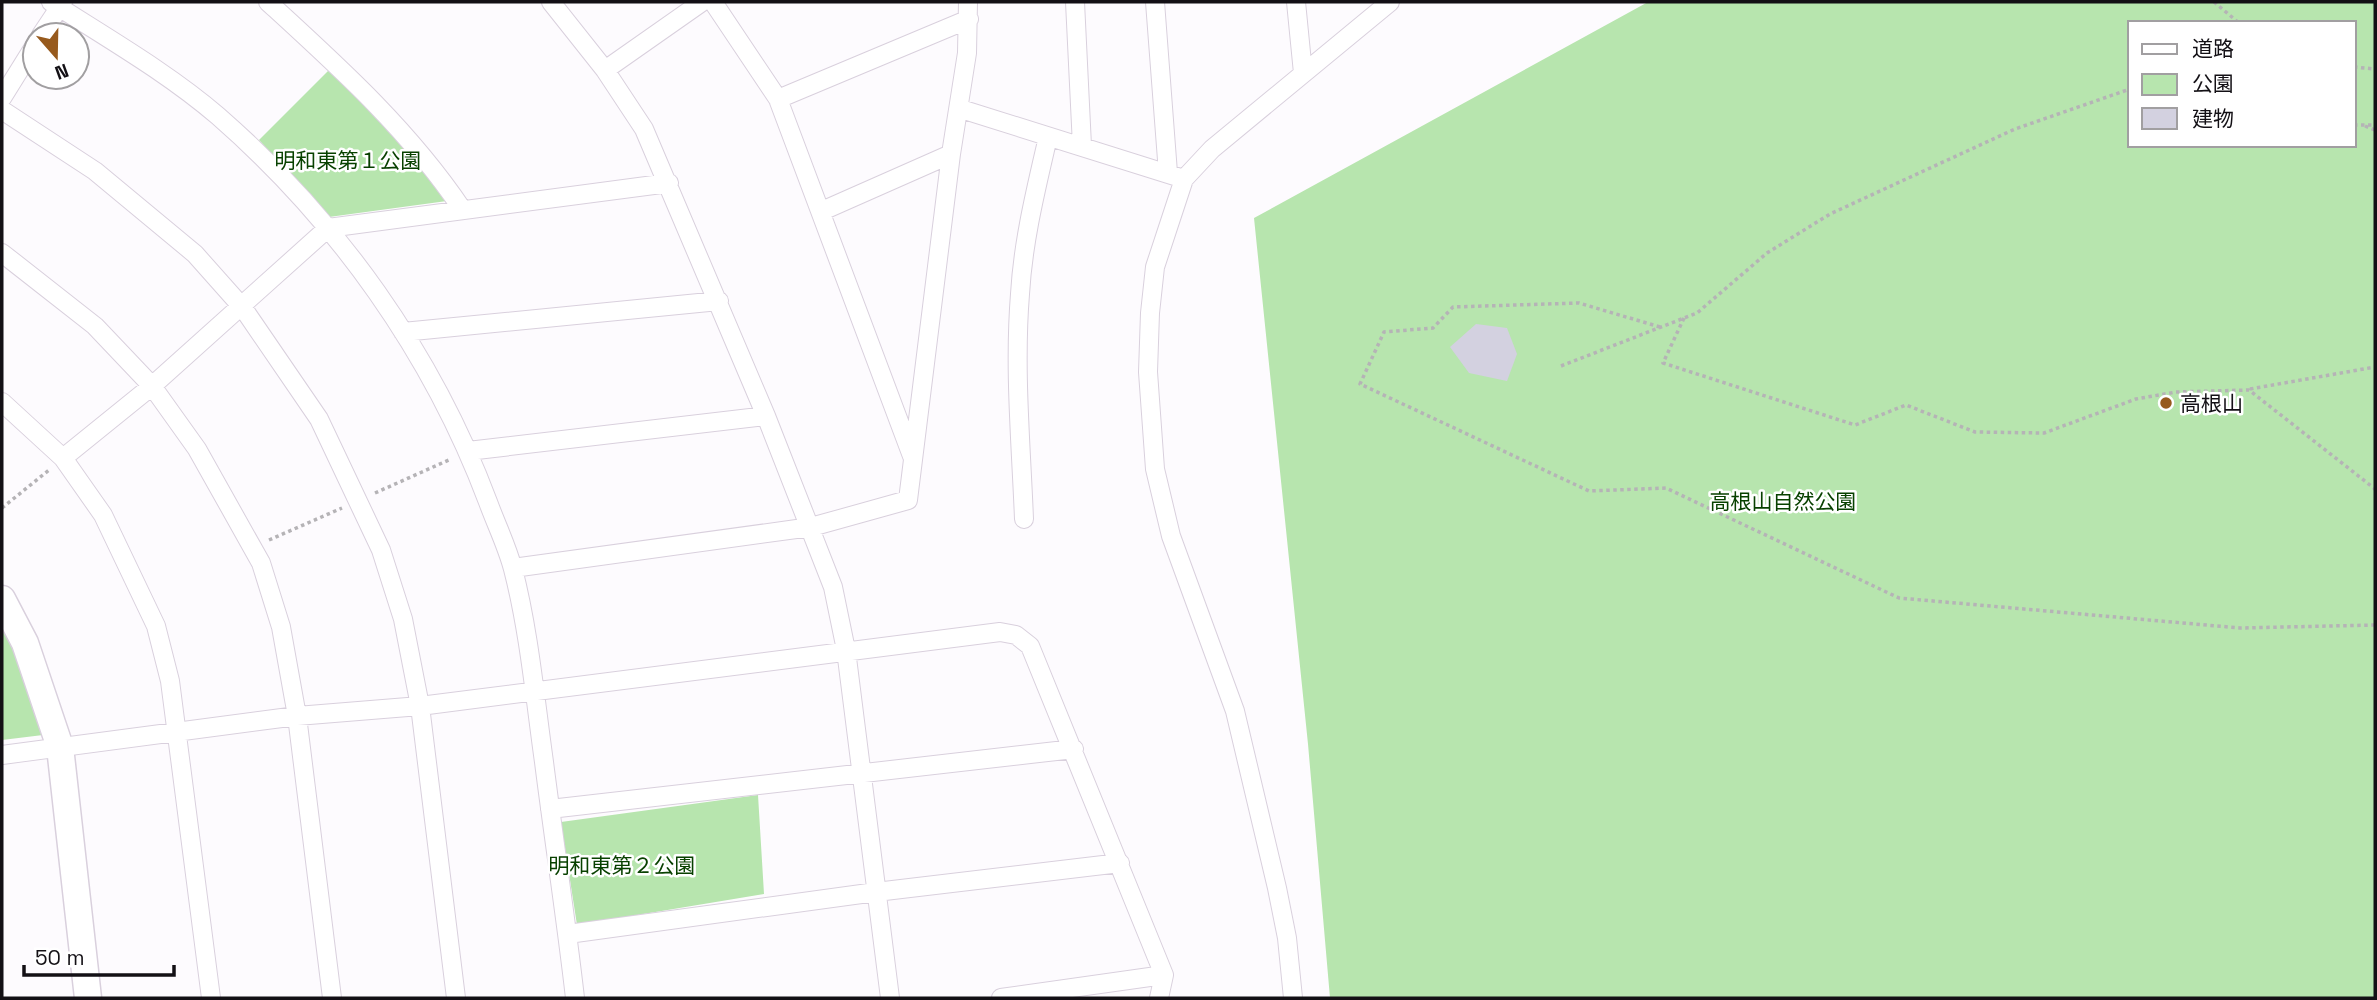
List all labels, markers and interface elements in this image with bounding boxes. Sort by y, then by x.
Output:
north arrow [21,21,91,91]
legend [2128,21,2356,147]
text: 道路 [2192,35,2234,62]
text: N [51,58,72,85]
text: 公園 [2192,70,2234,97]
text: 建物 [2192,105,2234,132]
park label: 明和東第１公園 [275,147,422,174]
place label: 高根山 [2180,390,2243,417]
marker: 高根山 [2158,395,2174,411]
park label: 高根山自然公園 [1710,488,1857,515]
park label: 明和東第２公園 [549,852,696,879]
scale bar [24,934,175,978]
text: 50 m [35,944,85,971]

